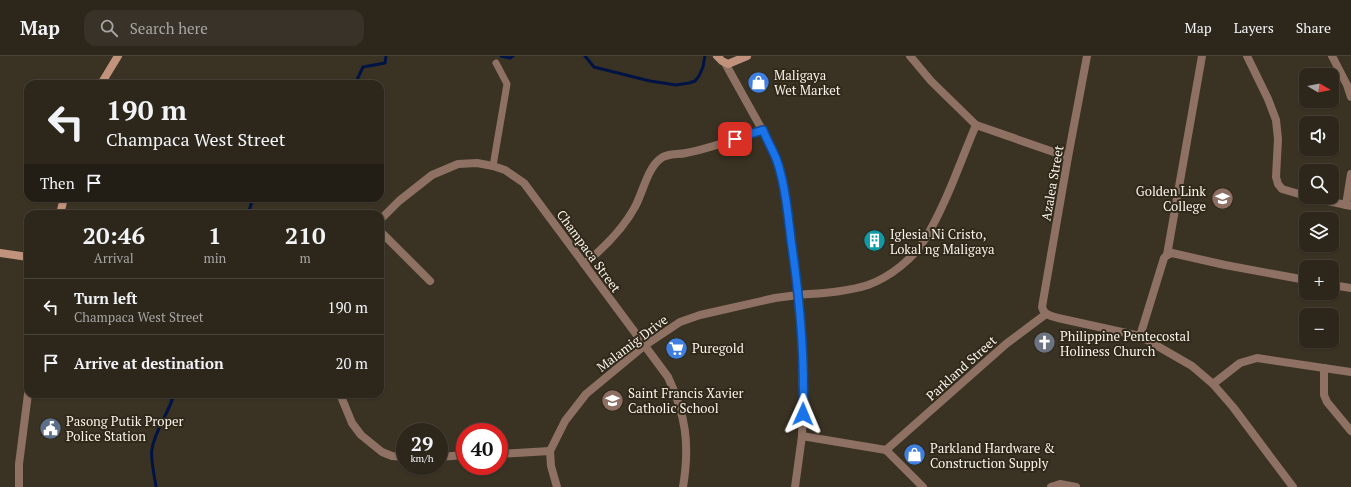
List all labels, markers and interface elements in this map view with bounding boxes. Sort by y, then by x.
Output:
search box [84,10,364,46]
text: Map [20,15,60,40]
icon: search [98,17,120,39]
text: Search here [130,18,208,38]
text: Map [1185,18,1212,37]
text: Layers [1234,18,1274,37]
text: Share [1296,18,1331,37]
place label: Maligaya Wet Market [774,66,841,99]
north arrow [1299,68,1339,108]
map controls [1299,68,1339,348]
shop icon: Maligaya Wet Market [746,69,772,95]
text: 190 m [106,91,187,128]
icon: left [40,96,92,148]
button: sound [1299,116,1339,156]
pin [718,122,752,156]
text: Champaca West Street [106,127,285,151]
icon: arrive [724,128,746,150]
street label: Azalea Street [1036,144,1068,222]
button: search [1299,164,1339,204]
icon: arrive [83,172,105,194]
text: Then [40,173,75,193]
place label: Golden Link College [1136,182,1206,215]
school or university icon: Golden Link College [1209,185,1235,211]
street label: Champaca Street [553,206,625,296]
button: layers [1299,212,1339,252]
text: 20:46 [82,219,145,251]
text: 1 [208,219,222,251]
text: 210 [285,219,325,251]
place label: Iglesia Ni Cristo, Lokal ng Maligaya [890,225,995,258]
building icon: Iglesia Ni Cristo, Lokal ng Maligaya [862,228,888,254]
text: Arrival [94,249,134,267]
text: min [203,249,226,267]
text: m [300,249,311,267]
button: + [1299,260,1339,300]
text: Turn left [74,288,138,308]
icon: left [40,296,62,318]
text: 190 m [327,297,368,317]
text: Champaca West Street [74,308,204,326]
button: − [1299,308,1339,348]
street label: Malamig Drive [593,310,671,376]
place label: Philippine Pentecostal Holiness Church [1060,327,1190,360]
church icon: Philippine Pentecostal Holiness Church [1031,330,1057,356]
street label: Parkland Street [922,331,1000,405]
supermarket icon: Puregold [664,335,690,361]
place label: Puregold [692,339,744,357]
icon: arrive [40,352,62,374]
text: Arrive at destination [74,353,224,373]
text: 20 m [335,353,368,373]
place label: Saint Francis Xavier Catholic School [628,384,744,417]
school or university icon: Saint Francis Xavier Catholic School [600,387,626,413]
position arrow [782,393,824,435]
place label: Pasong Putik Proper Police Station [66,412,183,445]
public building icon: Pasong Putik Proper Police Station [38,415,64,441]
speed limit sign: 40 [456,423,508,475]
text: 29 [411,430,433,457]
place label: Parkland Hardware & Construction Supply [930,439,1055,472]
shop icon: Parkland Hardware & Construction Supply [901,442,927,468]
text: km/h [410,452,434,465]

